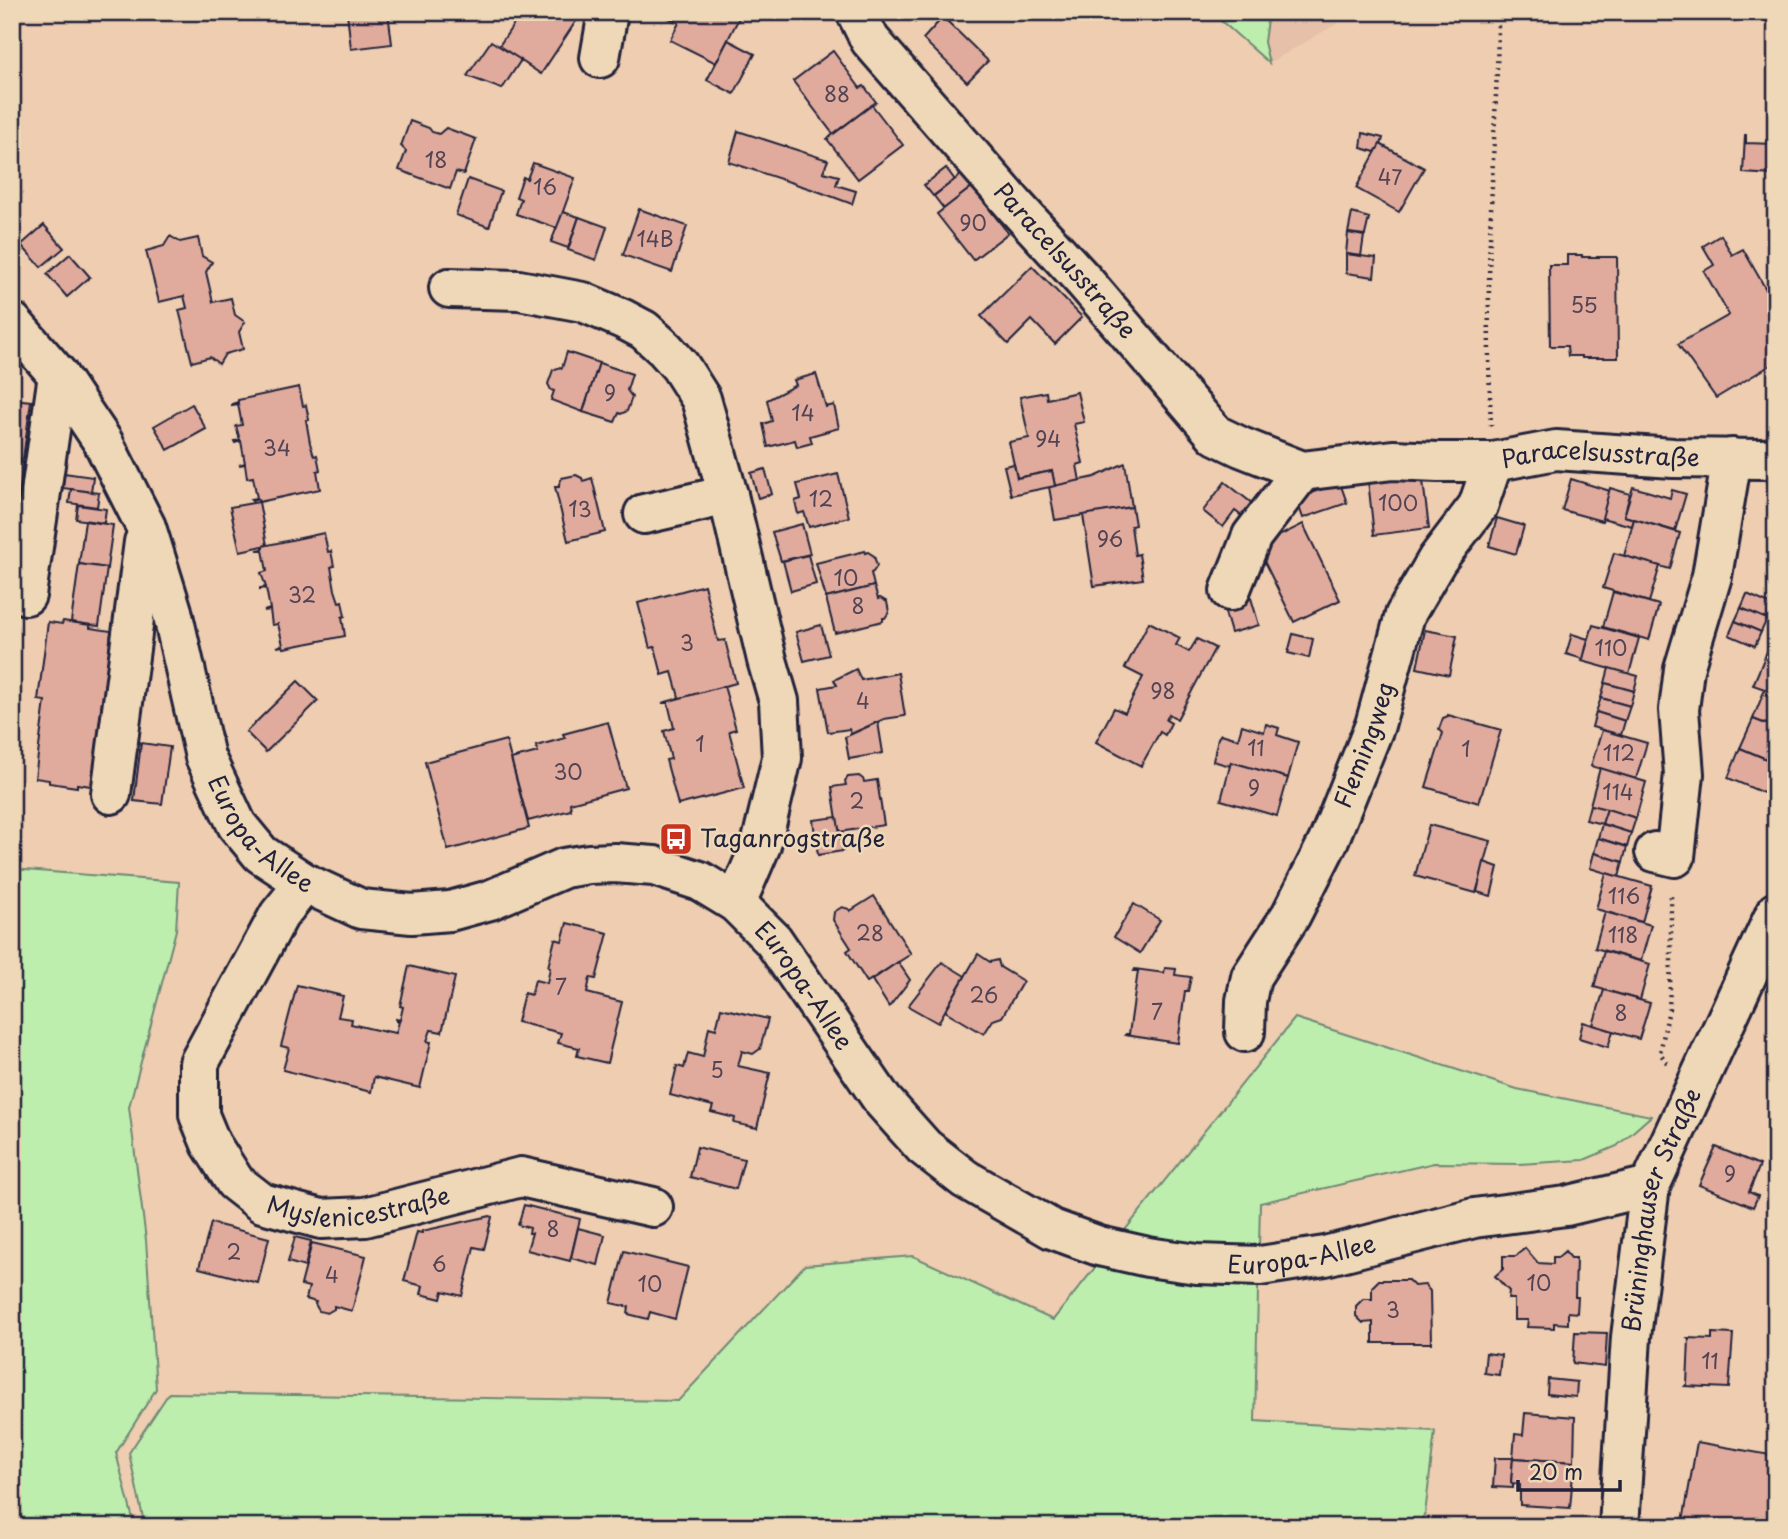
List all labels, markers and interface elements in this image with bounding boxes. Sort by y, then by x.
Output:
house number: 88 [824,77,850,109]
house number: 18 [425,143,447,175]
house number: 47 [1378,160,1402,192]
house number: 16 [533,170,557,202]
street label: Paracelsusstraße [986,174,1146,346]
house number: 90 [959,206,987,238]
house number: 14B [636,222,674,254]
house number: 55 [1570,288,1598,320]
house number: 9 [604,376,616,408]
house number: 14 [791,396,815,428]
house number: 94 [1035,422,1061,454]
street label: Paracelsusstraße [1498,430,1700,476]
house number: 34 [263,431,291,463]
house number: 12 [809,482,833,514]
house number: 100 [1378,486,1418,518]
house number: 13 [568,492,592,524]
house number: 96 [1097,522,1123,554]
house number: 10 [834,561,858,593]
house number: 32 [288,578,316,610]
house number: 8 [851,589,865,621]
house number: 3 [680,626,694,658]
house number: 110 [1595,631,1627,663]
house number: 98 [1150,674,1176,706]
street label: Flemingweg [1323,677,1402,813]
house number: 4 [856,684,870,716]
house number: 1 [695,727,705,759]
house number: 11 [1247,731,1265,763]
house number: 1 [1461,732,1471,764]
house number: 112 [1603,736,1635,768]
house number: 30 [553,755,583,787]
street label: Europa-Allee [200,768,320,900]
house number: 9 [1248,771,1260,803]
house number: 114 [1602,775,1634,807]
house number: 2 [850,784,864,816]
place label: Taganrogstraße [700,819,885,855]
bus stop icon: Taganrogstraße [657,820,695,858]
house number: 116 [1608,879,1640,911]
street label: Europa-Allee [748,912,863,1057]
house number: 28 [856,916,884,948]
house number: 118 [1608,918,1638,950]
house number: 7 [555,970,567,1002]
house number: 26 [970,978,998,1010]
house number: 7 [1151,995,1163,1027]
house number: 8 [1614,996,1628,1028]
house number: 5 [710,1053,724,1085]
street label: Brüninghauser Straße [1612,1081,1709,1334]
house number: 9 [1724,1157,1736,1189]
street label: Myslenicestraße [263,1176,453,1235]
house number: 8 [546,1212,560,1244]
street label: Europa-Allee [1227,1224,1379,1283]
house number: 2 [227,1235,241,1267]
house number: 6 [432,1247,446,1279]
house number: 4 [325,1258,339,1290]
house number: 10 [1527,1266,1551,1298]
house number: 10 [638,1267,662,1299]
house number: 3 [1386,1293,1400,1325]
house number: 11 [1701,1344,1719,1376]
scale bar [1518,1448,1620,1492]
text: 20 m [1529,1455,1583,1487]

